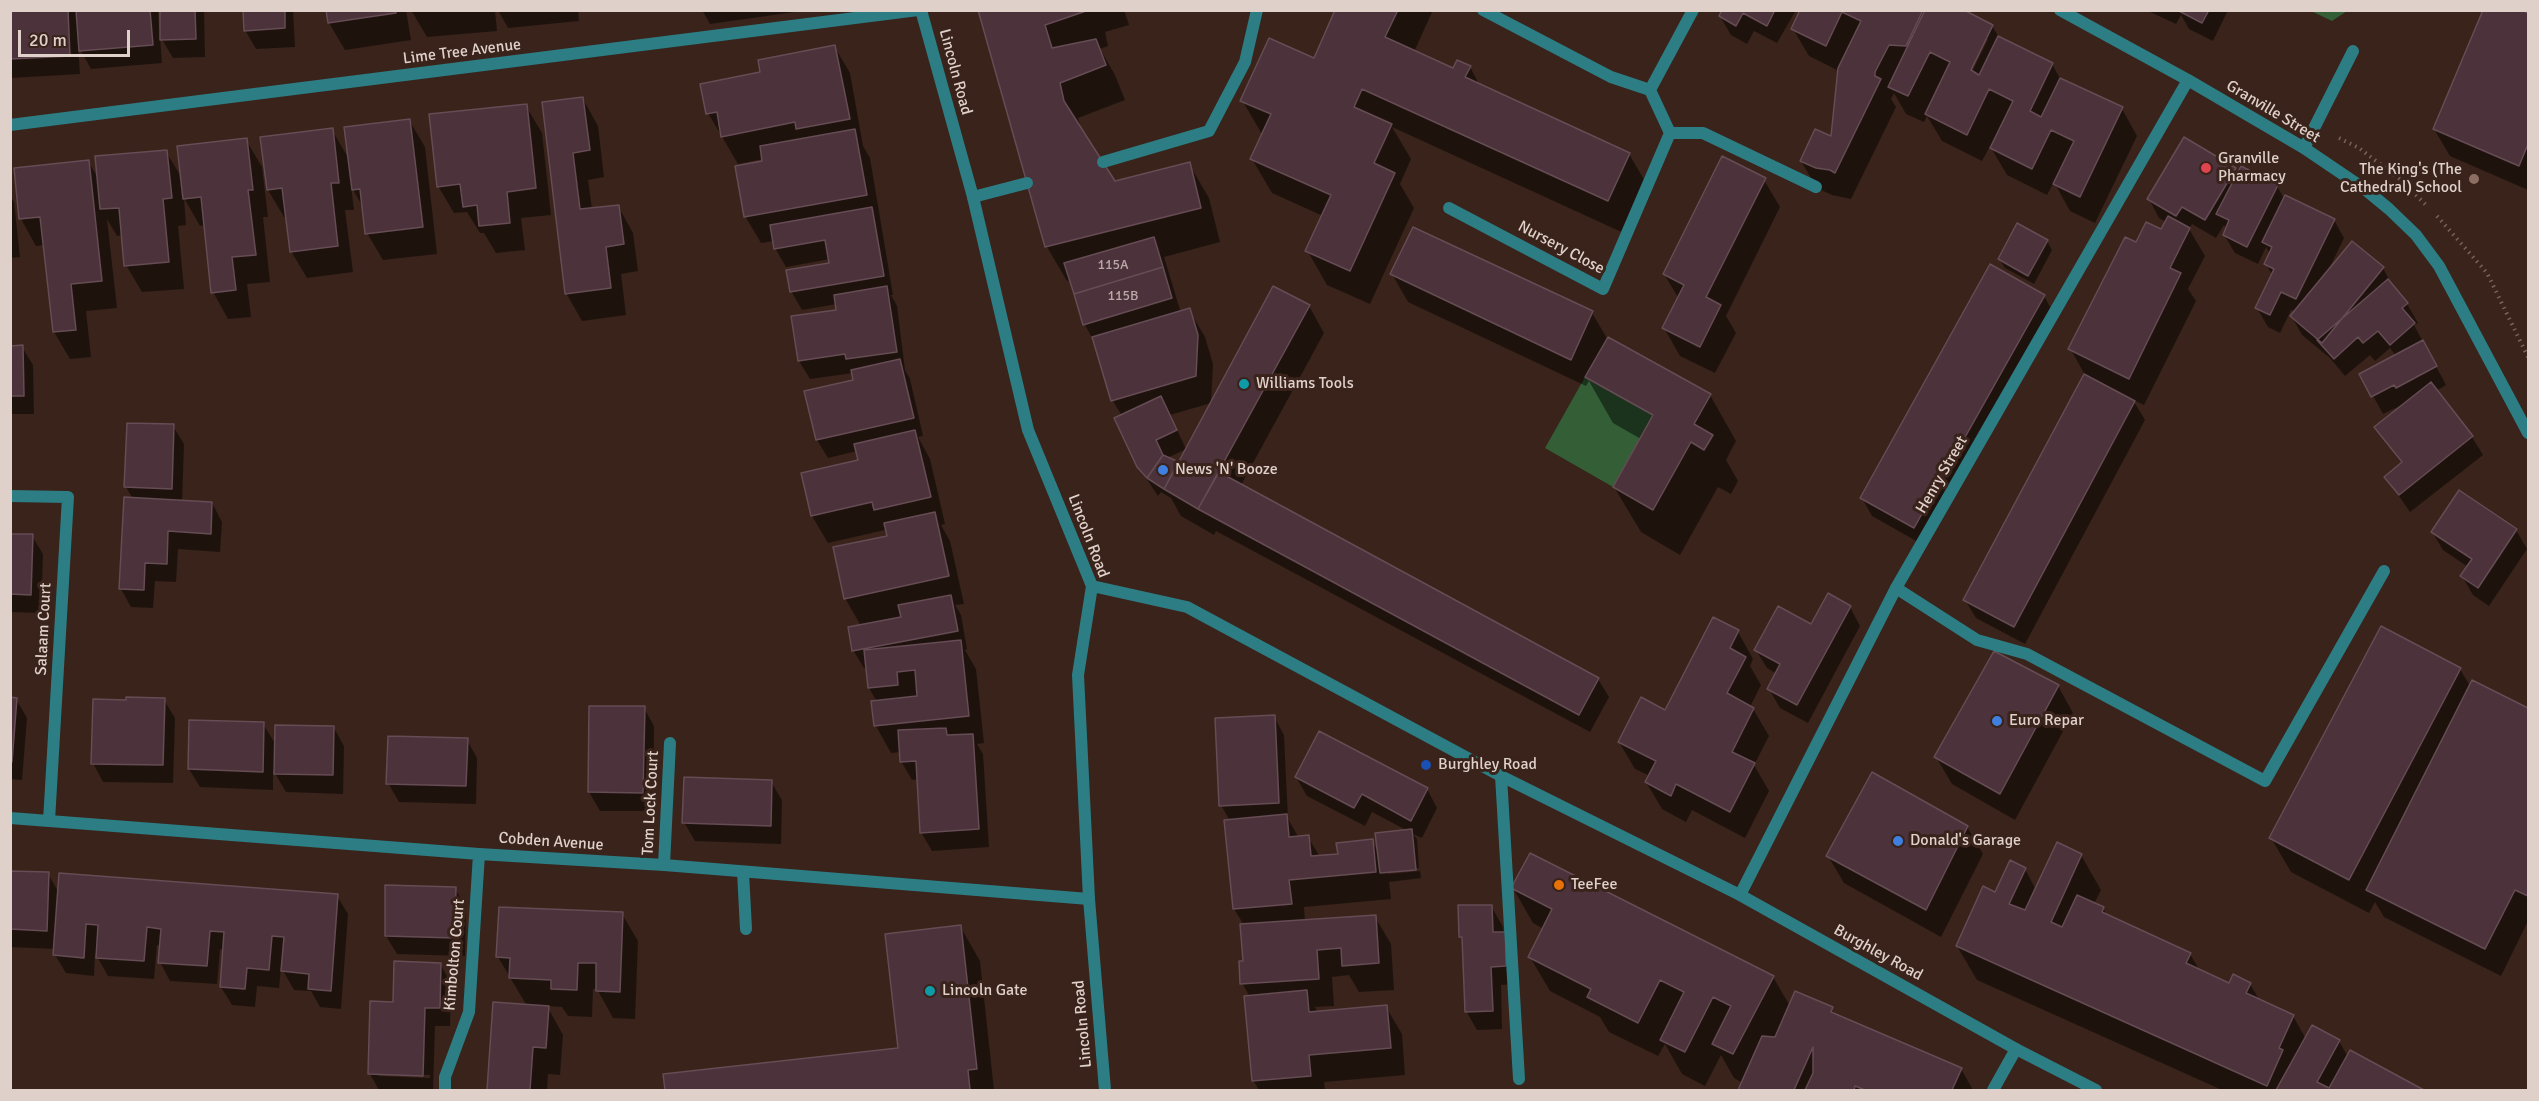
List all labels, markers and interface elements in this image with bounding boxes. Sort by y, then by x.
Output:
scale bar [21,18,134,56]
street label: Lincoln Road [934,27,976,117]
text: 20 m [29,29,67,51]
street label: Lime Tree Avenue [402,35,522,69]
street label: Granville Street [2222,76,2324,148]
place label: Granville Pharmacy [2218,149,2286,187]
place label: The King's (The Cathedral) School [2340,160,2462,198]
marker: Granville Pharmacy [2199,161,2213,175]
marker: The King's (The Cathedral) School [2467,172,2481,186]
street label: Nursery Close [1514,217,1608,279]
house number: 115A [1097,257,1129,273]
house number: 115B [1107,288,1139,304]
place label: Williams Tools [1256,374,1354,394]
marker: Williams Tools [1237,377,1251,391]
street label: Henry Street [1912,433,1972,517]
place label: News 'N' Booze [1175,460,1278,480]
marker: News 'N' Booze [1156,463,1170,477]
street label: Lincoln Road [1063,491,1113,581]
street label: Salaam Court [32,582,56,676]
place label: Euro Repar [2009,711,2084,731]
marker: Euro Repar [1990,714,2004,728]
street label: Tom Lock Court [639,750,663,856]
place label: Burghley Road [1438,755,1537,775]
marker: Burghley Road [1419,758,1433,772]
street label: Cobden Avenue [498,829,604,855]
place label: Donald's Garage [1910,831,2021,851]
marker: Donald's Garage [1891,834,1905,848]
place label: TeeFee [1571,875,1617,895]
marker: TeeFee [1552,878,1566,892]
street label: Kimbolton Court [441,898,469,1012]
street label: Burghley Road [1830,921,1926,985]
street label: Lincoln Road [1070,979,1096,1069]
place label: Lincoln Gate [942,981,1028,1001]
marker: Lincoln Gate [923,984,937,998]

